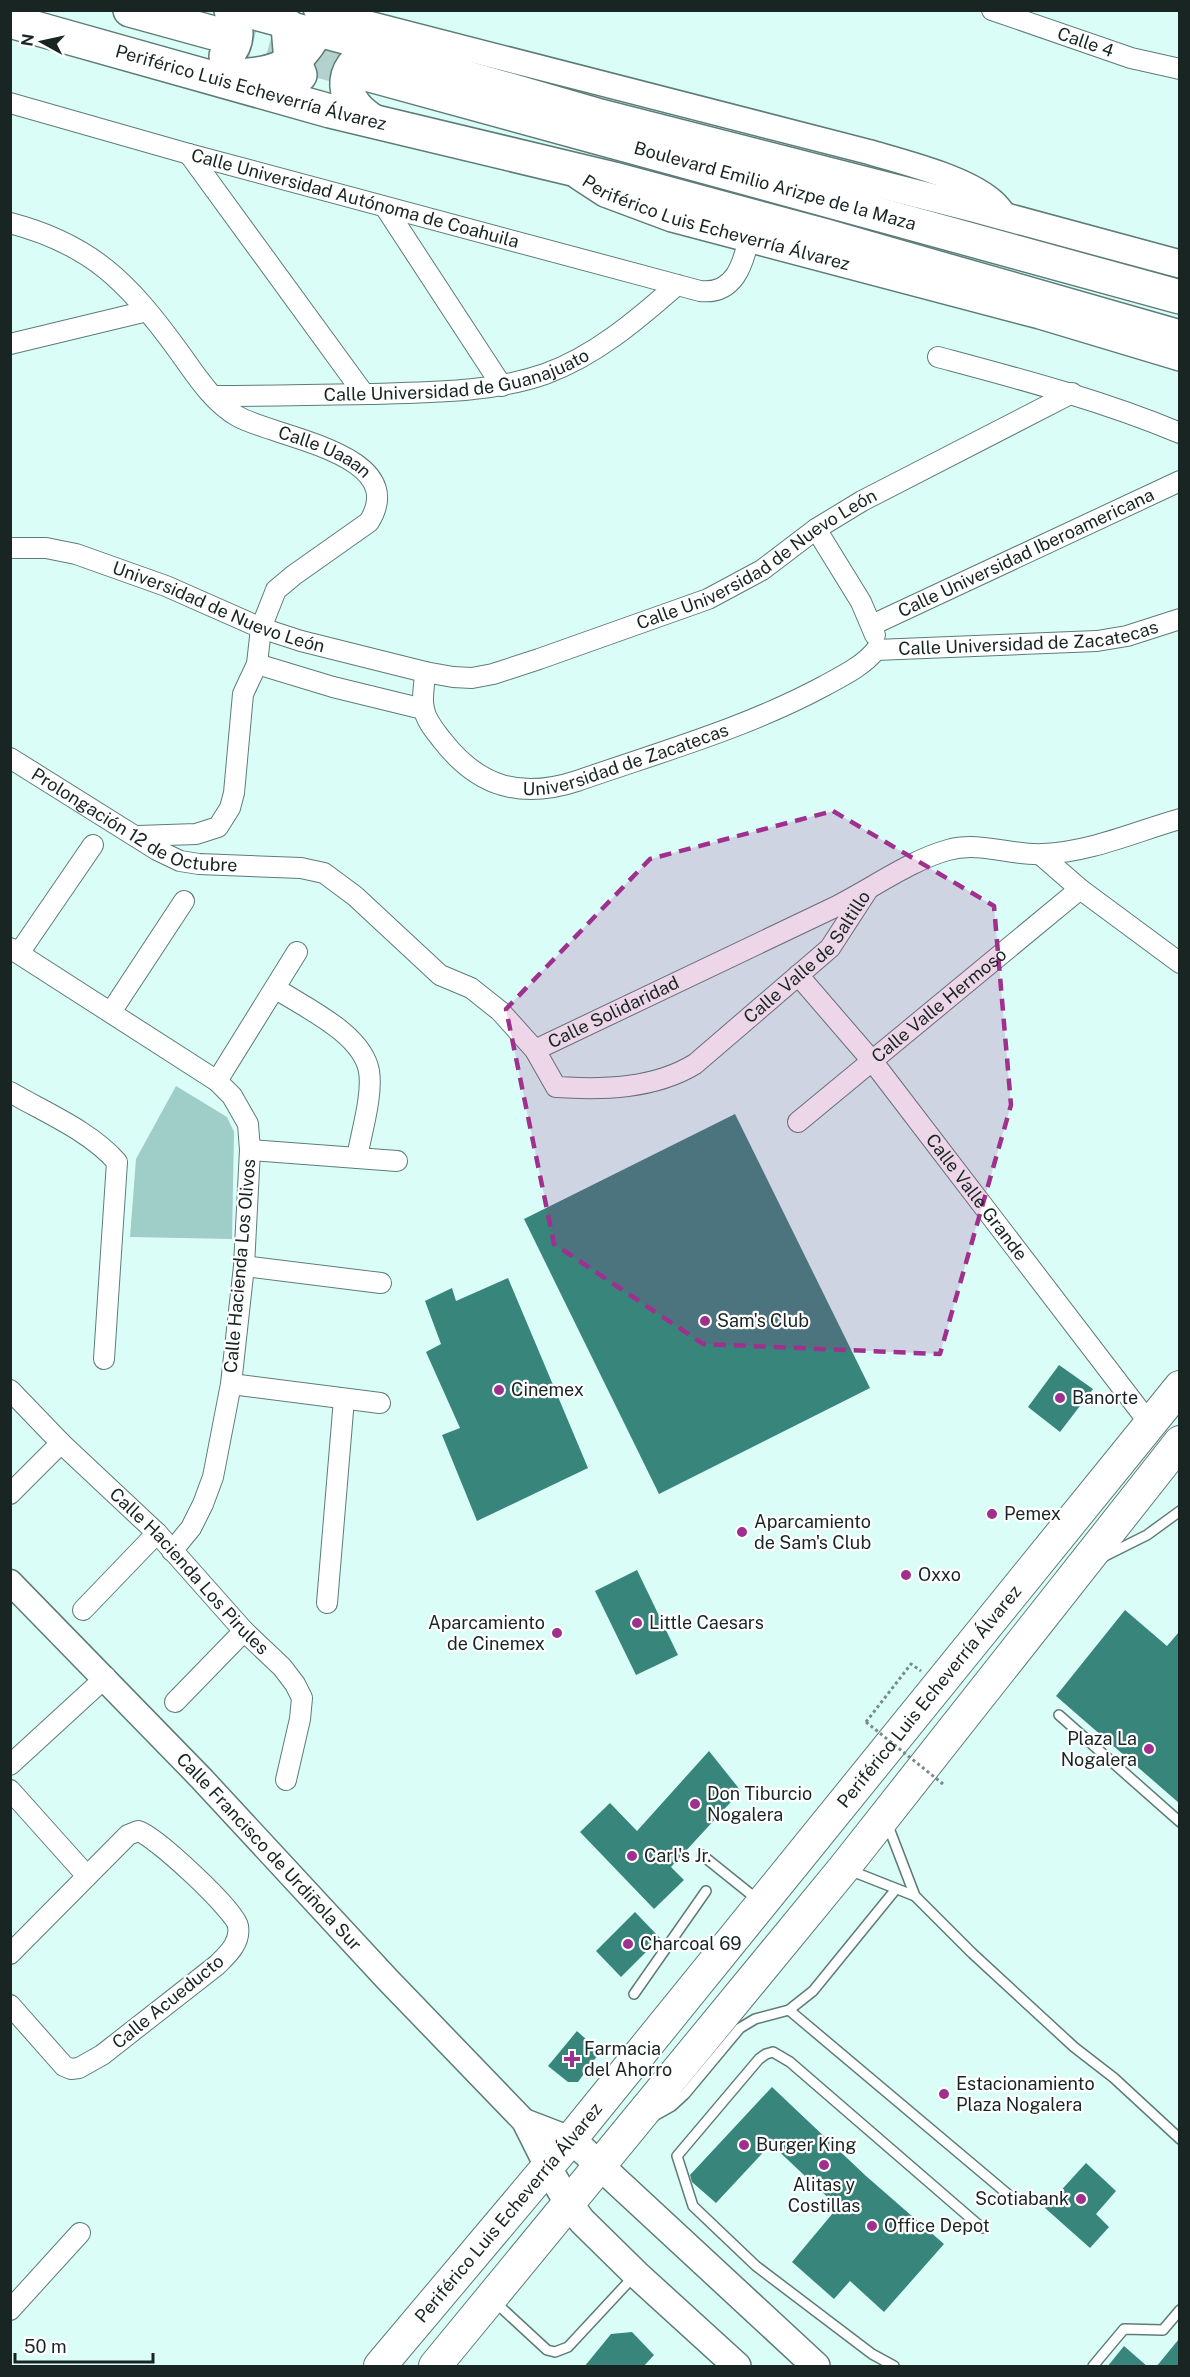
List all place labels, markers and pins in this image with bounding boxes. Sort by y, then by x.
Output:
place label: Sam's Club [717,1310,809,1331]
marker: Sam's Club [698,1314,712,1328]
place label: Cinemex [511,1379,584,1400]
marker: Cinemex [492,1383,506,1397]
place label: Banorte [1072,1387,1138,1408]
marker: Banorte [1053,1391,1067,1405]
place label: Pemex [1004,1503,1061,1524]
marker: Pemex [985,1507,999,1521]
place label: Aparcamiento de Sam's Club [754,1511,871,1553]
marker: Aparcamiento de Sam's Club [735,1525,749,1539]
place label: Oxxo [918,1564,961,1585]
marker: Oxxo [899,1568,913,1582]
place label: Aparcamiento de Cinemex [428,1612,545,1654]
place label: Little Caesars [649,1612,764,1633]
marker: Little Caesars [630,1616,644,1630]
marker: Aparcamiento de Cinemex [550,1626,564,1640]
place label: Plaza La Nogalera [1061,1728,1137,1770]
marker: Plaza La Nogalera [1142,1742,1156,1756]
place label: Don Tiburcio Nogalera [707,1783,812,1825]
marker: Don Tiburcio Nogalera [688,1797,702,1811]
place label: Carl's Jr. [644,1845,711,1866]
marker: Carl's Jr. [625,1849,639,1863]
place label: Charcoal 69 [640,1933,741,1954]
marker: Charcoal 69 [621,1937,635,1951]
place label: Farmacia del Ahorro [584,2038,672,2080]
marker: Farmacia del Ahorro [565,2052,579,2066]
place label: Estacionamiento Plaza Nogalera [956,2073,1095,2115]
marker: Estacionamiento Plaza Nogalera [937,2087,951,2101]
place label: Burger King [756,2134,856,2155]
marker: Burger King [737,2138,751,2152]
marker: Alitas y Costillas [817,2158,831,2172]
place label: Alitas y Costillas [788,2174,860,2216]
place label: Scotiabank [975,2188,1069,2209]
marker: Scotiabank [1074,2192,1088,2206]
place label: Office Depot [884,2215,990,2236]
marker: Office Depot [865,2219,879,2233]

